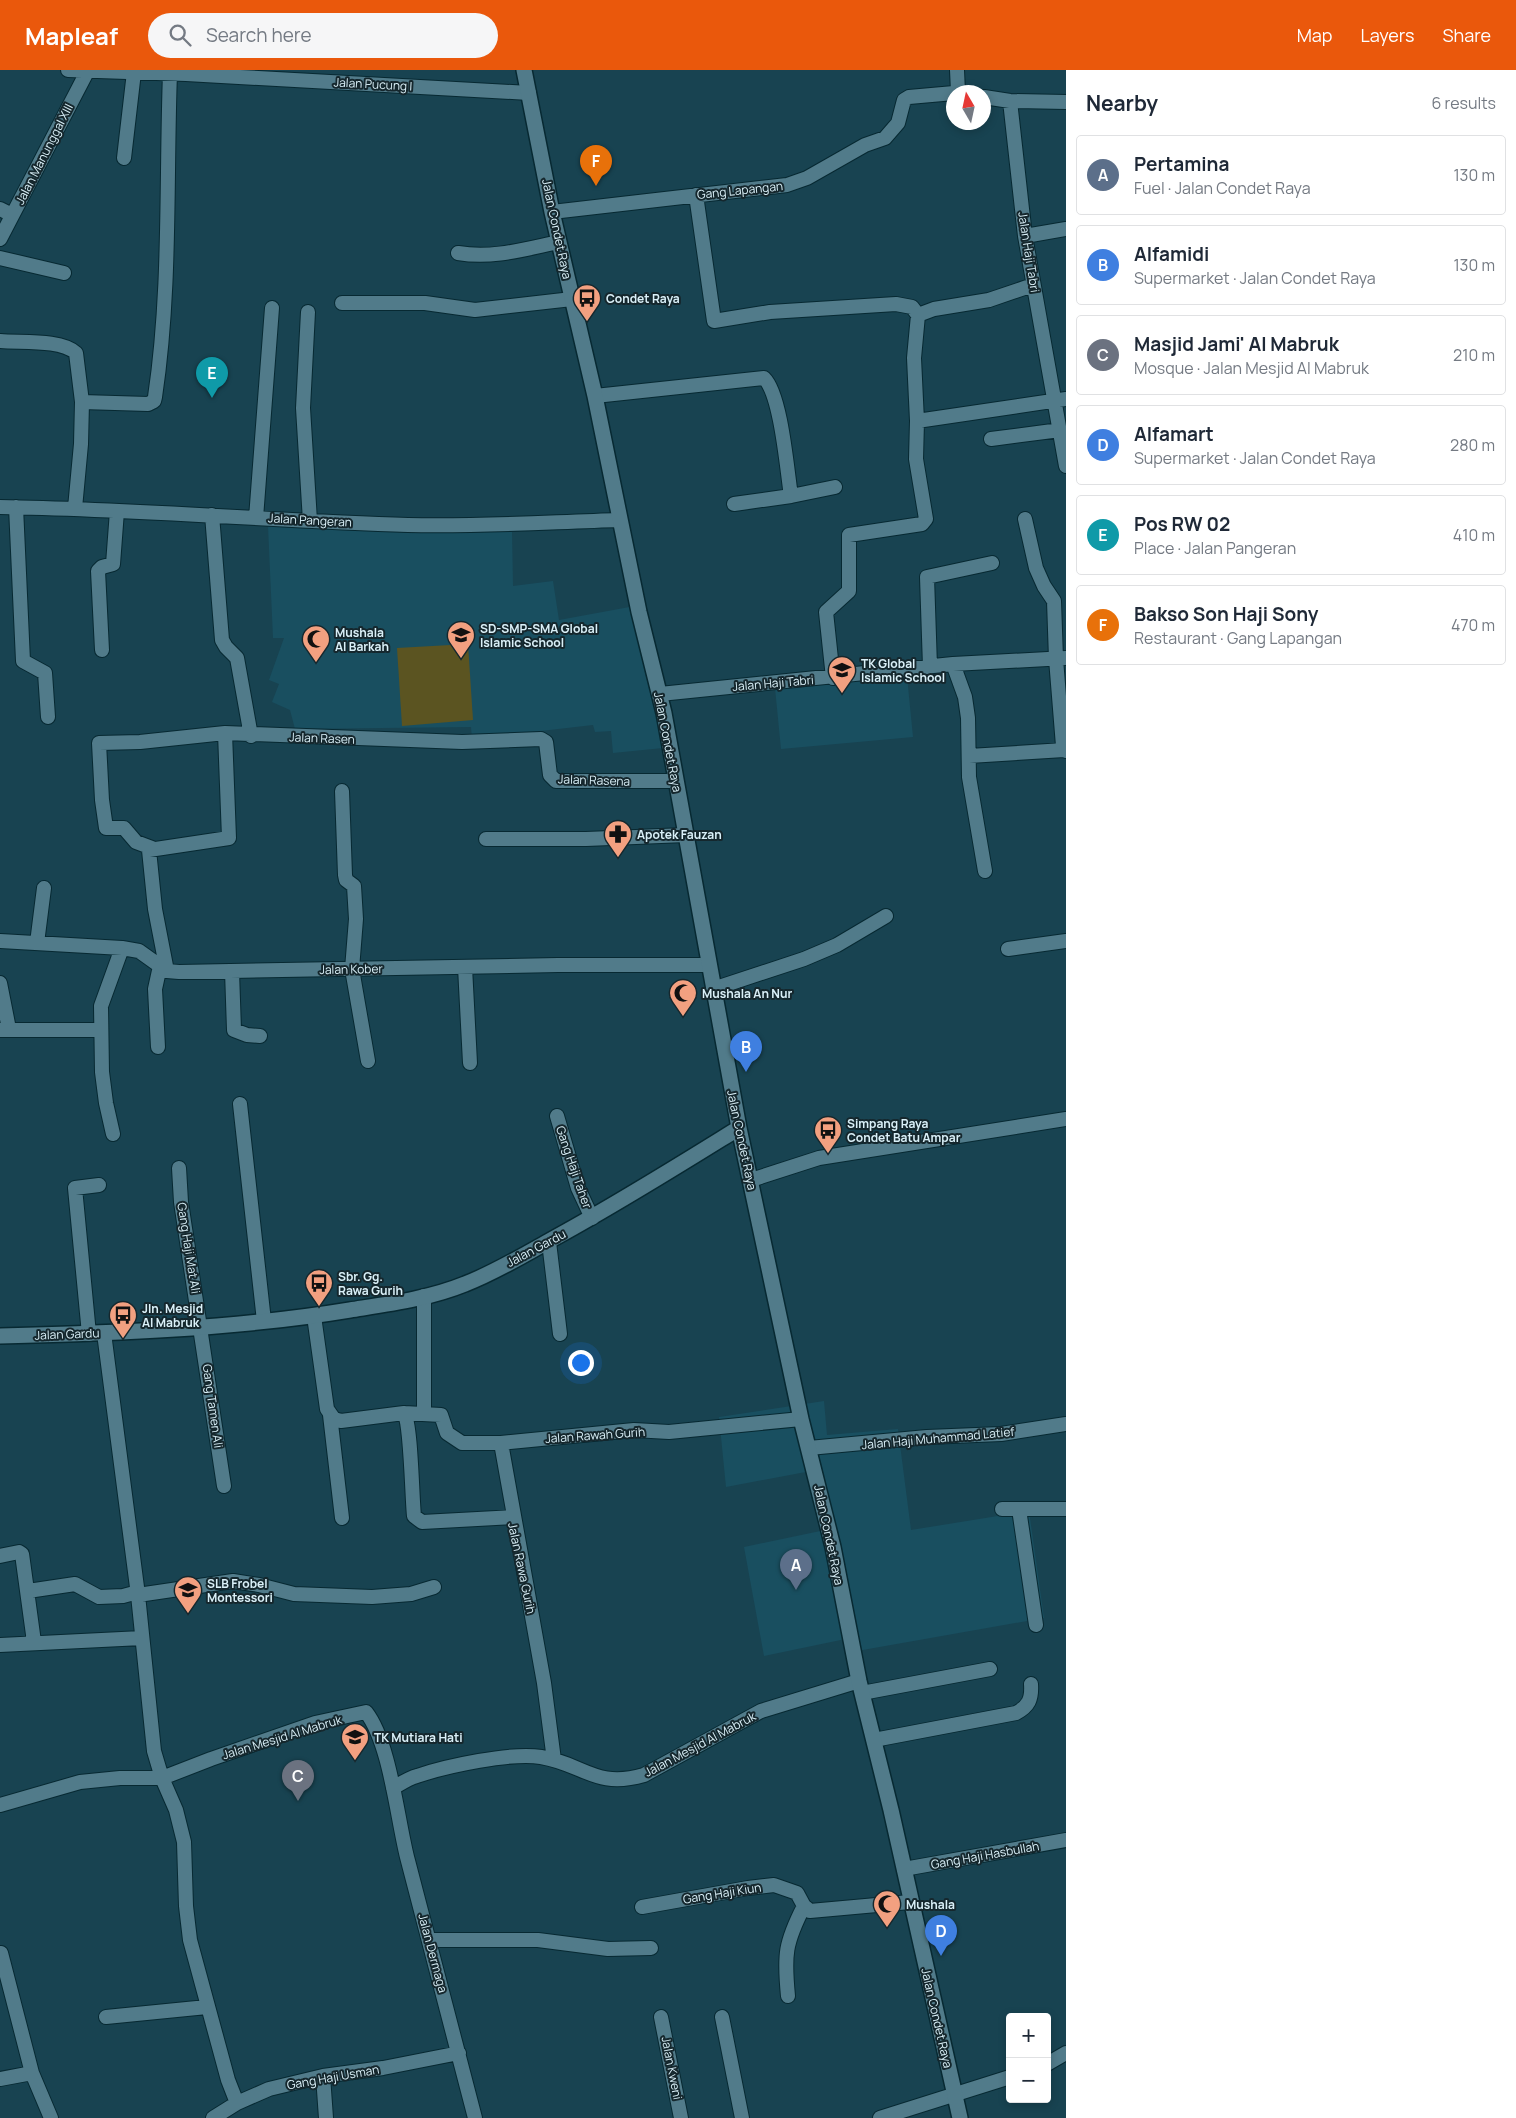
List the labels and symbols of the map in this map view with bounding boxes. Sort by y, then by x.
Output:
street label: Jalan Pucung I [333,73,413,95]
north arrow [946,85,991,130]
street label: Jalan Manunggal XIII [11,101,77,207]
pin: F [580,145,612,186]
street label: Jalan Condet Raya [538,177,576,281]
street label: Gang Lapangan [696,177,784,203]
street label: Jalan Haji Tabri [1014,210,1044,294]
bus stop icon: Condet Raya [572,283,602,322]
place label: Condet Raya [606,290,680,307]
pin: E [196,357,228,398]
street label: Jalan Pangeran [268,509,352,531]
school or university icon: SD-SMP-SMA Global Islamic School [446,620,476,659]
place label: SD-SMP-SMA Global Islamic School [480,620,598,651]
mosque icon: Mushala Al Barkah [301,624,331,663]
place label: Mushala Al Barkah [335,624,389,655]
school or university icon: TK Global Islamic School [827,655,857,694]
place label: TK Global Islamic School [861,655,945,686]
street label: Jalan Haji Tabri [732,671,814,695]
street label: Jalan Condet Raya [650,690,686,794]
street label: Jalan Rasen [289,728,355,748]
street label: Jalan Rasena [558,770,630,790]
pharmacy icon: Apotek Fauzan [603,819,633,858]
place label: Apotek Fauzan [637,826,722,843]
street label: Jalan Kober [319,960,384,978]
mosque icon: Mushala An Nur [668,978,698,1017]
place label: Mushala An Nur [702,985,792,1002]
pin: B [730,1031,762,1072]
street label: Jalan Condet Raya [723,1088,761,1192]
bus stop icon: Simpang Raya Condet Batu Ampar [813,1115,843,1154]
place label: Simpang Raya Condet Batu Ampar [847,1115,961,1146]
street label: Gang Haji Taher [552,1123,596,1211]
street label: Gang Haji Mat Ali [173,1201,205,1295]
street label: Jalan Gardu [503,1225,569,1271]
bus stop icon: Sbr. Gg. Rawa Gurih [304,1268,334,1307]
place label: Sbr. Gg. Rawa Gurih [338,1268,403,1299]
bus stop icon: Jln. Mesjid Al Mabruk [108,1300,138,1339]
place label: Jln. Mesjid Al Mabruk [142,1300,203,1331]
street label: Jalan Gardu [34,1324,100,1344]
your location [568,1350,594,1376]
street label: Gang Tamen Ali [199,1363,227,1449]
street label: Jalan Rawah Gurih [544,1423,646,1447]
street label: Jalan Haji Muhammad Latief [861,1423,1016,1453]
street label: Jalan Condet Raya [810,1483,848,1587]
street label: Jalan Rawa Gurih [504,1521,540,1615]
pin: A [780,1549,812,1590]
school or university icon: SLB Frobel Montessori [173,1575,203,1614]
place label: SLB Frobel Montessori [207,1575,273,1606]
street label: Jalan Mesjid Al Mabruk [641,1707,760,1781]
street label: Jalan Mesjid Al Mabruk [220,1710,345,1763]
school or university icon: TK Mutiara Hati [340,1722,370,1761]
place label: TK Mutiara Hati [374,1729,463,1746]
pin: C [282,1760,314,1801]
street label: Gang Haji Hasbullah [930,1837,1040,1873]
street label: Gang Haji Kiun [682,1878,762,1908]
mosque icon: Mushala [872,1889,902,1928]
place label: Mushala [906,1896,955,1913]
street label: Jalan Dermaga [414,1912,452,1994]
pin: D [925,1915,957,1956]
street label: Jalan Condet Raya [917,1966,957,2070]
street label: Jalan Kweni [658,2035,686,2101]
street label: Gang Haji Usman [285,2061,381,2093]

